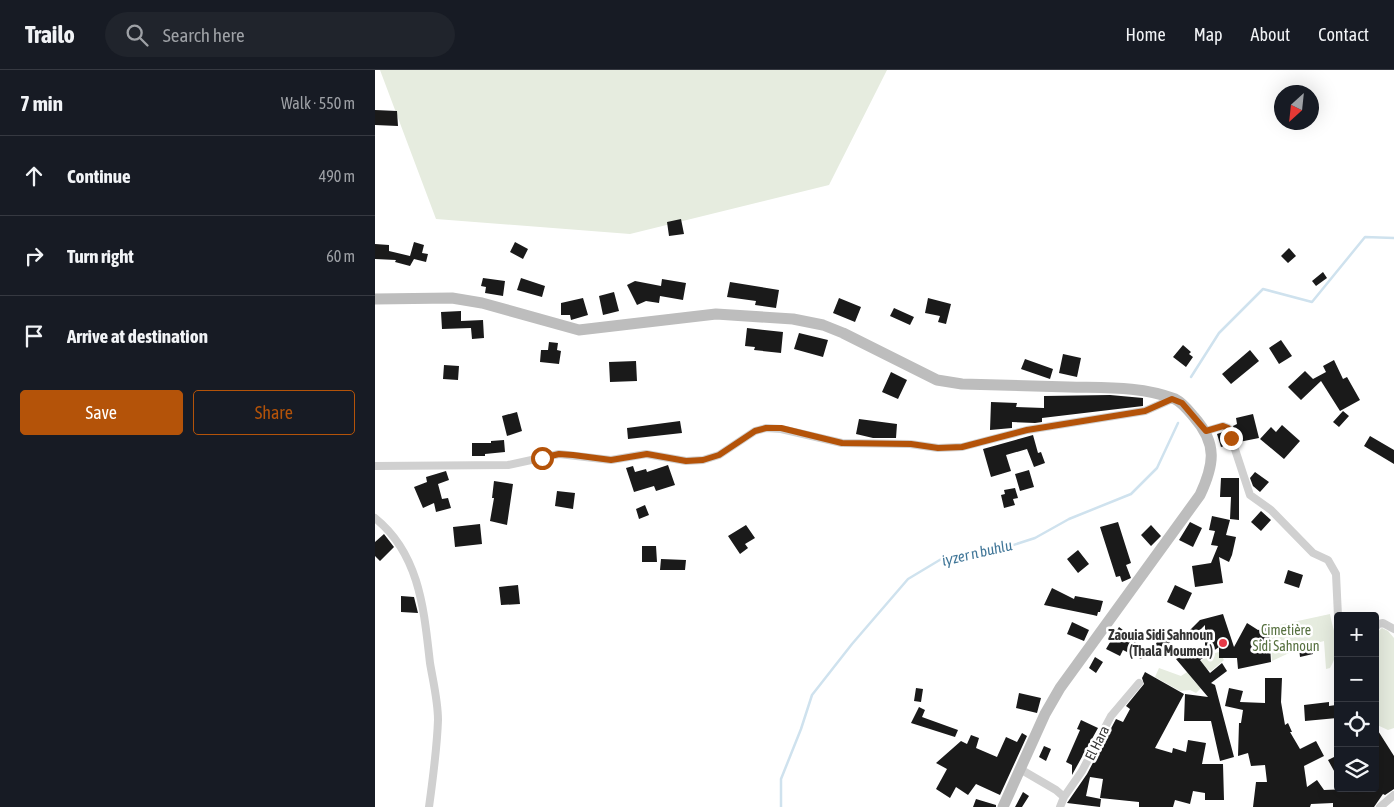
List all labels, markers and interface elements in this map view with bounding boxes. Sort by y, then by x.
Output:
search box [105,12,455,57]
text: Trailo [25,21,75,48]
icon: search [123,21,151,49]
text: Search here [163,24,245,46]
text: Home [1126,24,1166,45]
text: Map [1194,24,1223,45]
text: About [1251,24,1290,45]
text: Contact [1318,24,1369,45]
north arrow [1274,85,1319,130]
text: 7 min [20,91,63,115]
text: Walk · 550 m [281,94,355,112]
icon: ahead [20,162,48,190]
text: Continue [67,165,131,187]
text: 490 m [319,167,355,185]
icon: right [20,242,48,270]
text: Turn right [67,245,134,267]
text: 60 m [326,247,355,265]
icon: arrive [20,322,48,350]
text: Arrive at destination [67,325,208,347]
button: Save [20,390,183,435]
button: Share [193,390,355,435]
route end [1220,427,1243,450]
route start [531,447,554,470]
water label: iγzer n buhlu [940,536,1014,569]
map controls [1334,612,1379,792]
button: + [1334,612,1379,657]
park label: Cimetière Sidi Sahnoun [1253,622,1319,654]
place label: Zaouia Sidi Sahnoun (Thala Moumen) [1108,627,1213,659]
marker: Zaouia Sidi Sahnoun (Thala Moumen) [1217,637,1229,649]
button: − [1334,657,1379,702]
button: locate [1334,702,1379,747]
street label: El Hara [1082,723,1112,763]
button: layers [1334,747,1379,792]

